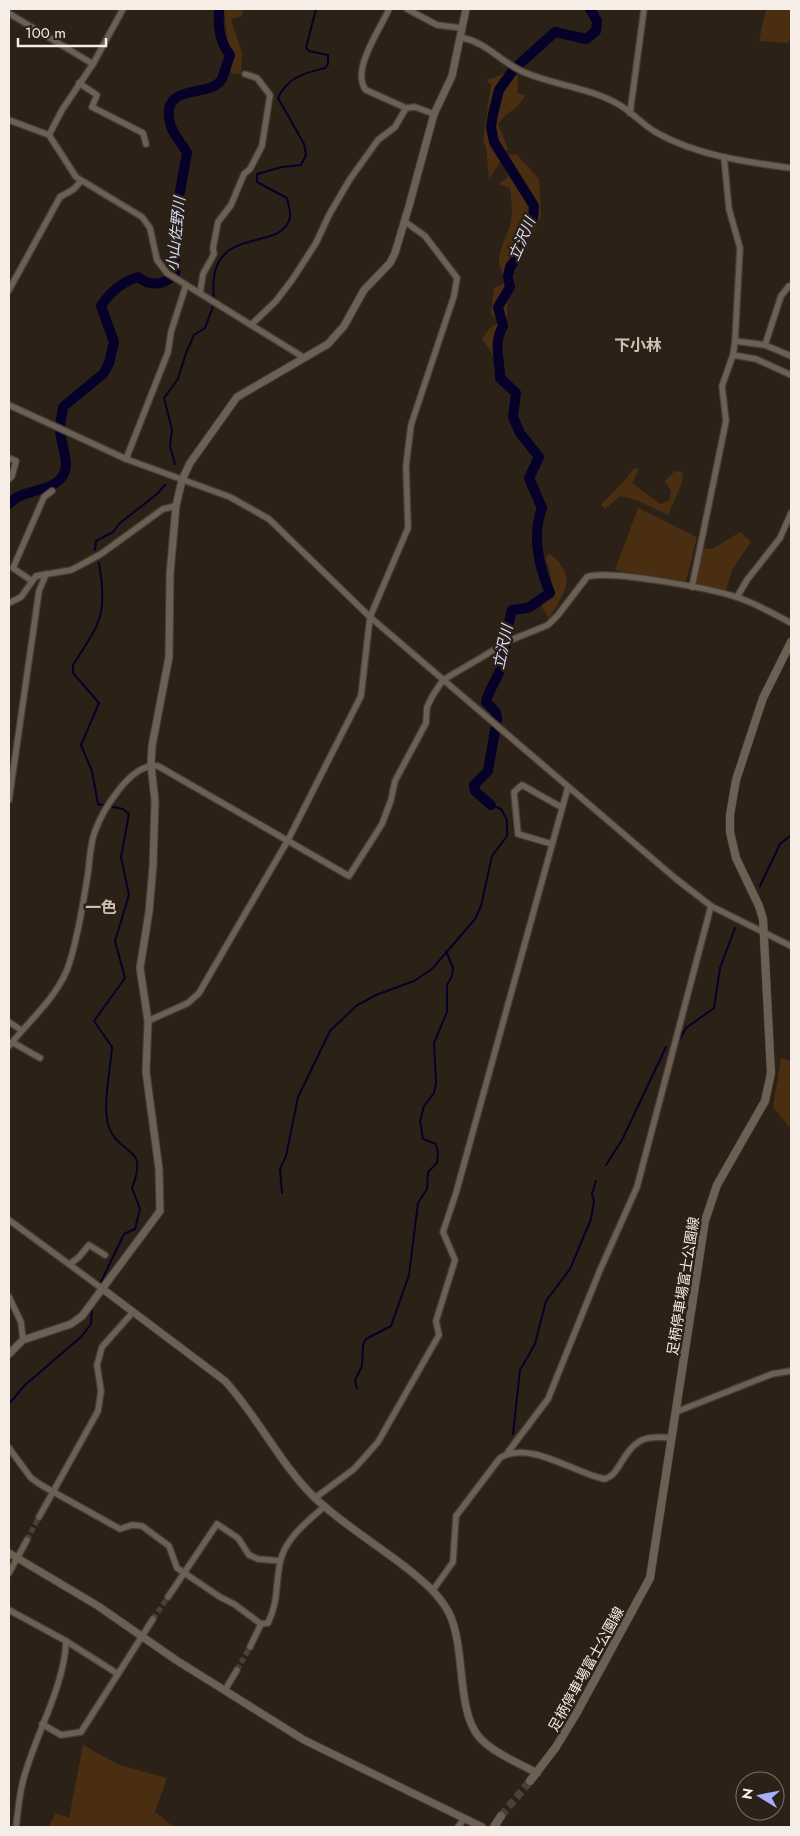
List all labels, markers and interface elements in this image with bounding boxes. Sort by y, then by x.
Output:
scale bar [18,15,105,47]
text: 100 m [25,22,66,44]
water label: 小山佐野川 [161,194,191,272]
water label: 立沢川 [503,212,542,264]
district label: 下小林 [614,334,662,357]
water label: 立沢川 [488,621,519,671]
district label: 一色 [85,896,117,919]
street label: 足柄停車場富士公園線 [662,1215,704,1357]
street label: 足柄停車場富士公園線 [543,1603,629,1735]
north arrow [735,1771,785,1821]
text: N [736,1787,758,1801]

